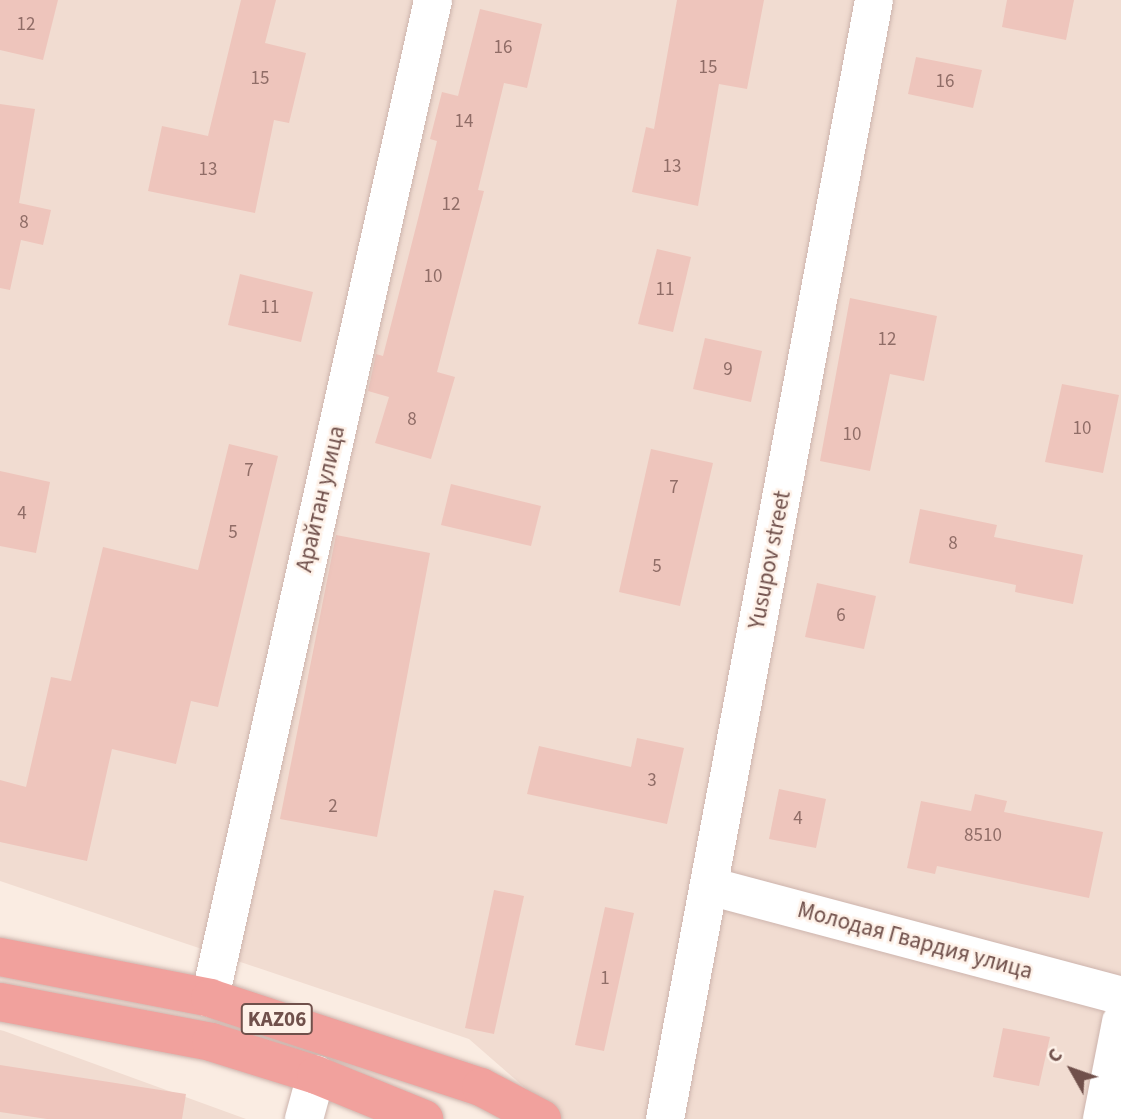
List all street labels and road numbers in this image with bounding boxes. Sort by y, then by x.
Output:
street label: Арайтан улица [291,423,351,575]
street label: Yusupov street [743,488,797,632]
street label: Молодая Гвардия улица [794,896,1036,986]
road number: KАZ06 [240,1002,314,1036]

